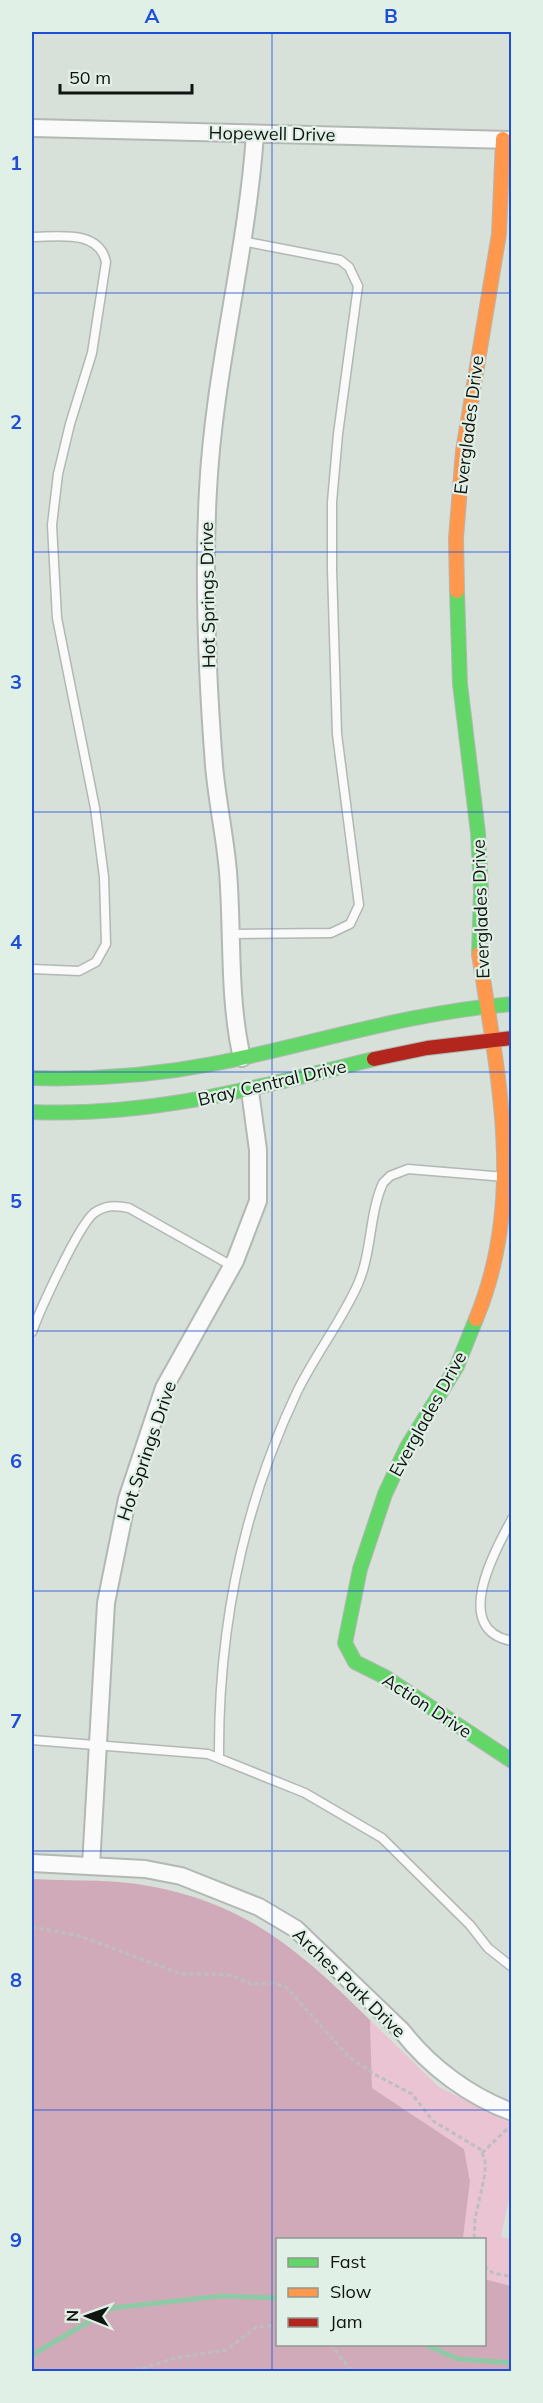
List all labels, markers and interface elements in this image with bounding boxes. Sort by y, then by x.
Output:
text: A [145,3,160,28]
text: B [384,3,398,28]
scale bar [60,57,192,95]
text: 50 m [69,66,111,89]
street label: Hopewell Drive [209,121,335,146]
text: 1 [10,150,22,175]
street label: Everglades Drive [449,354,488,496]
text: 2 [10,409,22,434]
street label: Hot Springs Drive [195,522,220,668]
text: 3 [10,669,22,694]
street label: Everglades Drive [467,839,494,979]
text: 4 [10,929,22,954]
street label: Bray Central Drive [195,1054,348,1111]
text: 5 [10,1188,22,1213]
street label: Everglades Drive [384,1347,471,1480]
street label: Hot Springs Drive [112,1378,181,1524]
text: 6 [10,1448,22,1473]
street label: Action Drive [378,1668,476,1743]
text: 7 [10,1708,22,1733]
street label: Arches Park Drive [288,1923,411,2043]
text: 8 [10,1967,22,1992]
text: 9 [10,2227,22,2252]
legend [276,2238,486,2346]
text: Fast [330,2250,366,2273]
text: Slow [330,2280,372,2303]
north arrow [57,2286,117,2346]
text: N [62,2310,82,2322]
text: Jam [330,2310,363,2333]

